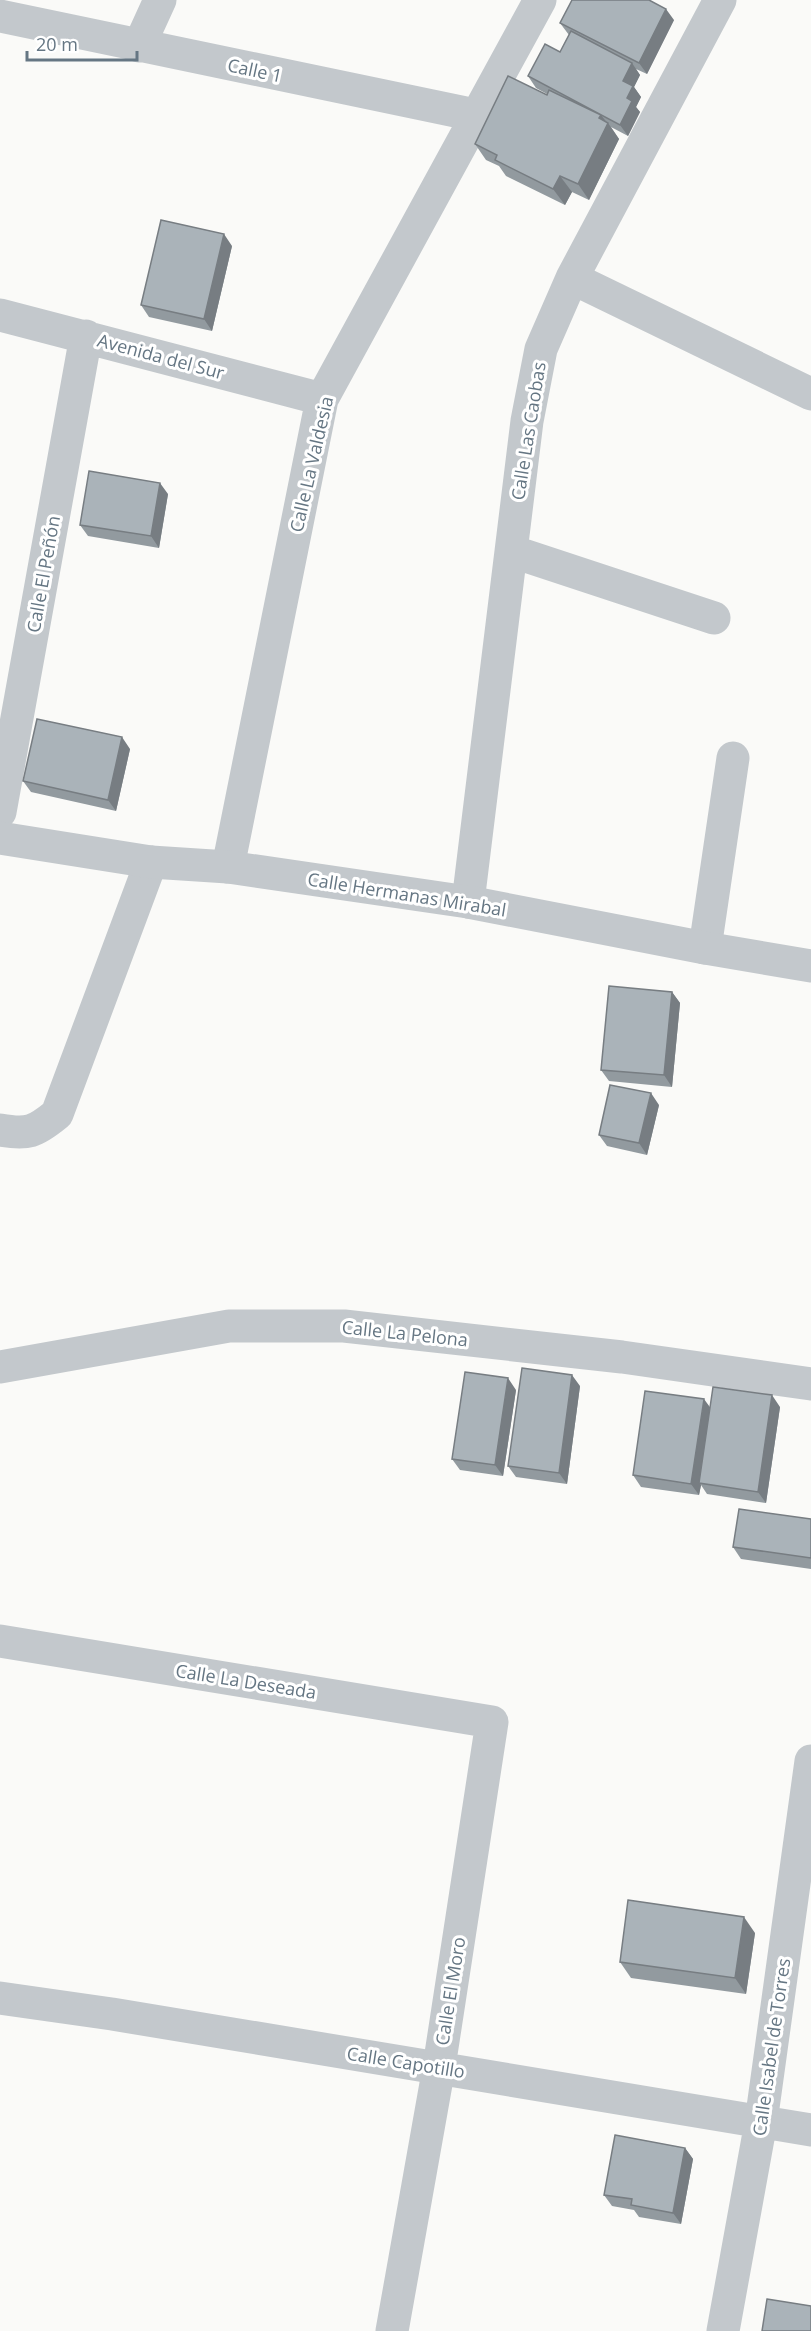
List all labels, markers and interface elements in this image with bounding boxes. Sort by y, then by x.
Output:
scale bar [27,24,136,62]
text: 20 m [36,32,78,56]
street label: Calle 1 [225,52,285,88]
street label: Avenida del Sur [95,328,228,385]
street label: Calle Las Caobas [505,360,551,502]
street label: Calle La Valdesia [284,394,338,534]
street label: Calle El Peñón [21,514,65,634]
street label: Calle Hermanas Mirabal [306,866,508,922]
street label: Calle La Pelona [341,1314,469,1352]
street label: Calle La Deseada [174,1658,318,1704]
street label: Calle El Moro [430,1935,470,2047]
street label: Calle Isabel de Torres [747,1957,795,2137]
street label: Calle Capotillo [345,2041,467,2083]

